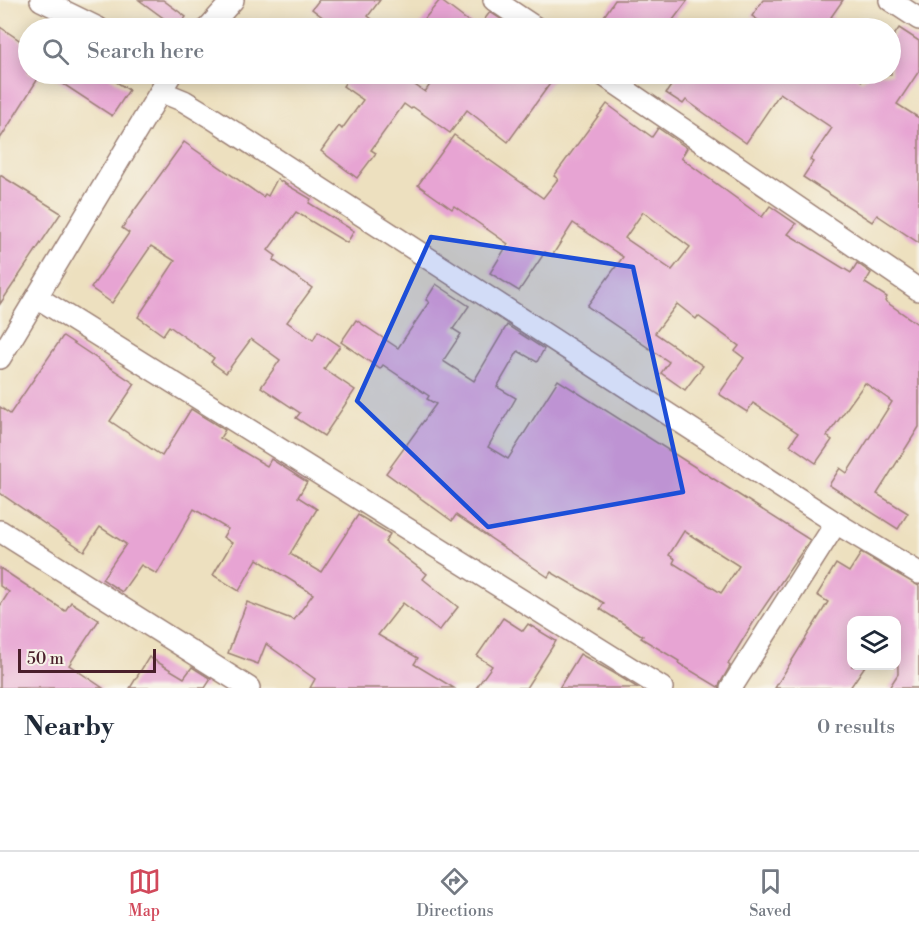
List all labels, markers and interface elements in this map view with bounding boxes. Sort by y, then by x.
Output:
search box [18,18,901,84]
icon: search [39,35,72,68]
text: Search here [87,38,204,65]
map controls [847,616,901,670]
button: layers [847,616,901,670]
scale bar [18,646,156,674]
text: 50 m [27,649,64,669]
text: Nearby [24,711,114,743]
text: 0 results [817,715,895,740]
tab: Map [128,865,161,921]
tab: Directions [416,865,494,921]
tab: Saved [749,865,791,921]

